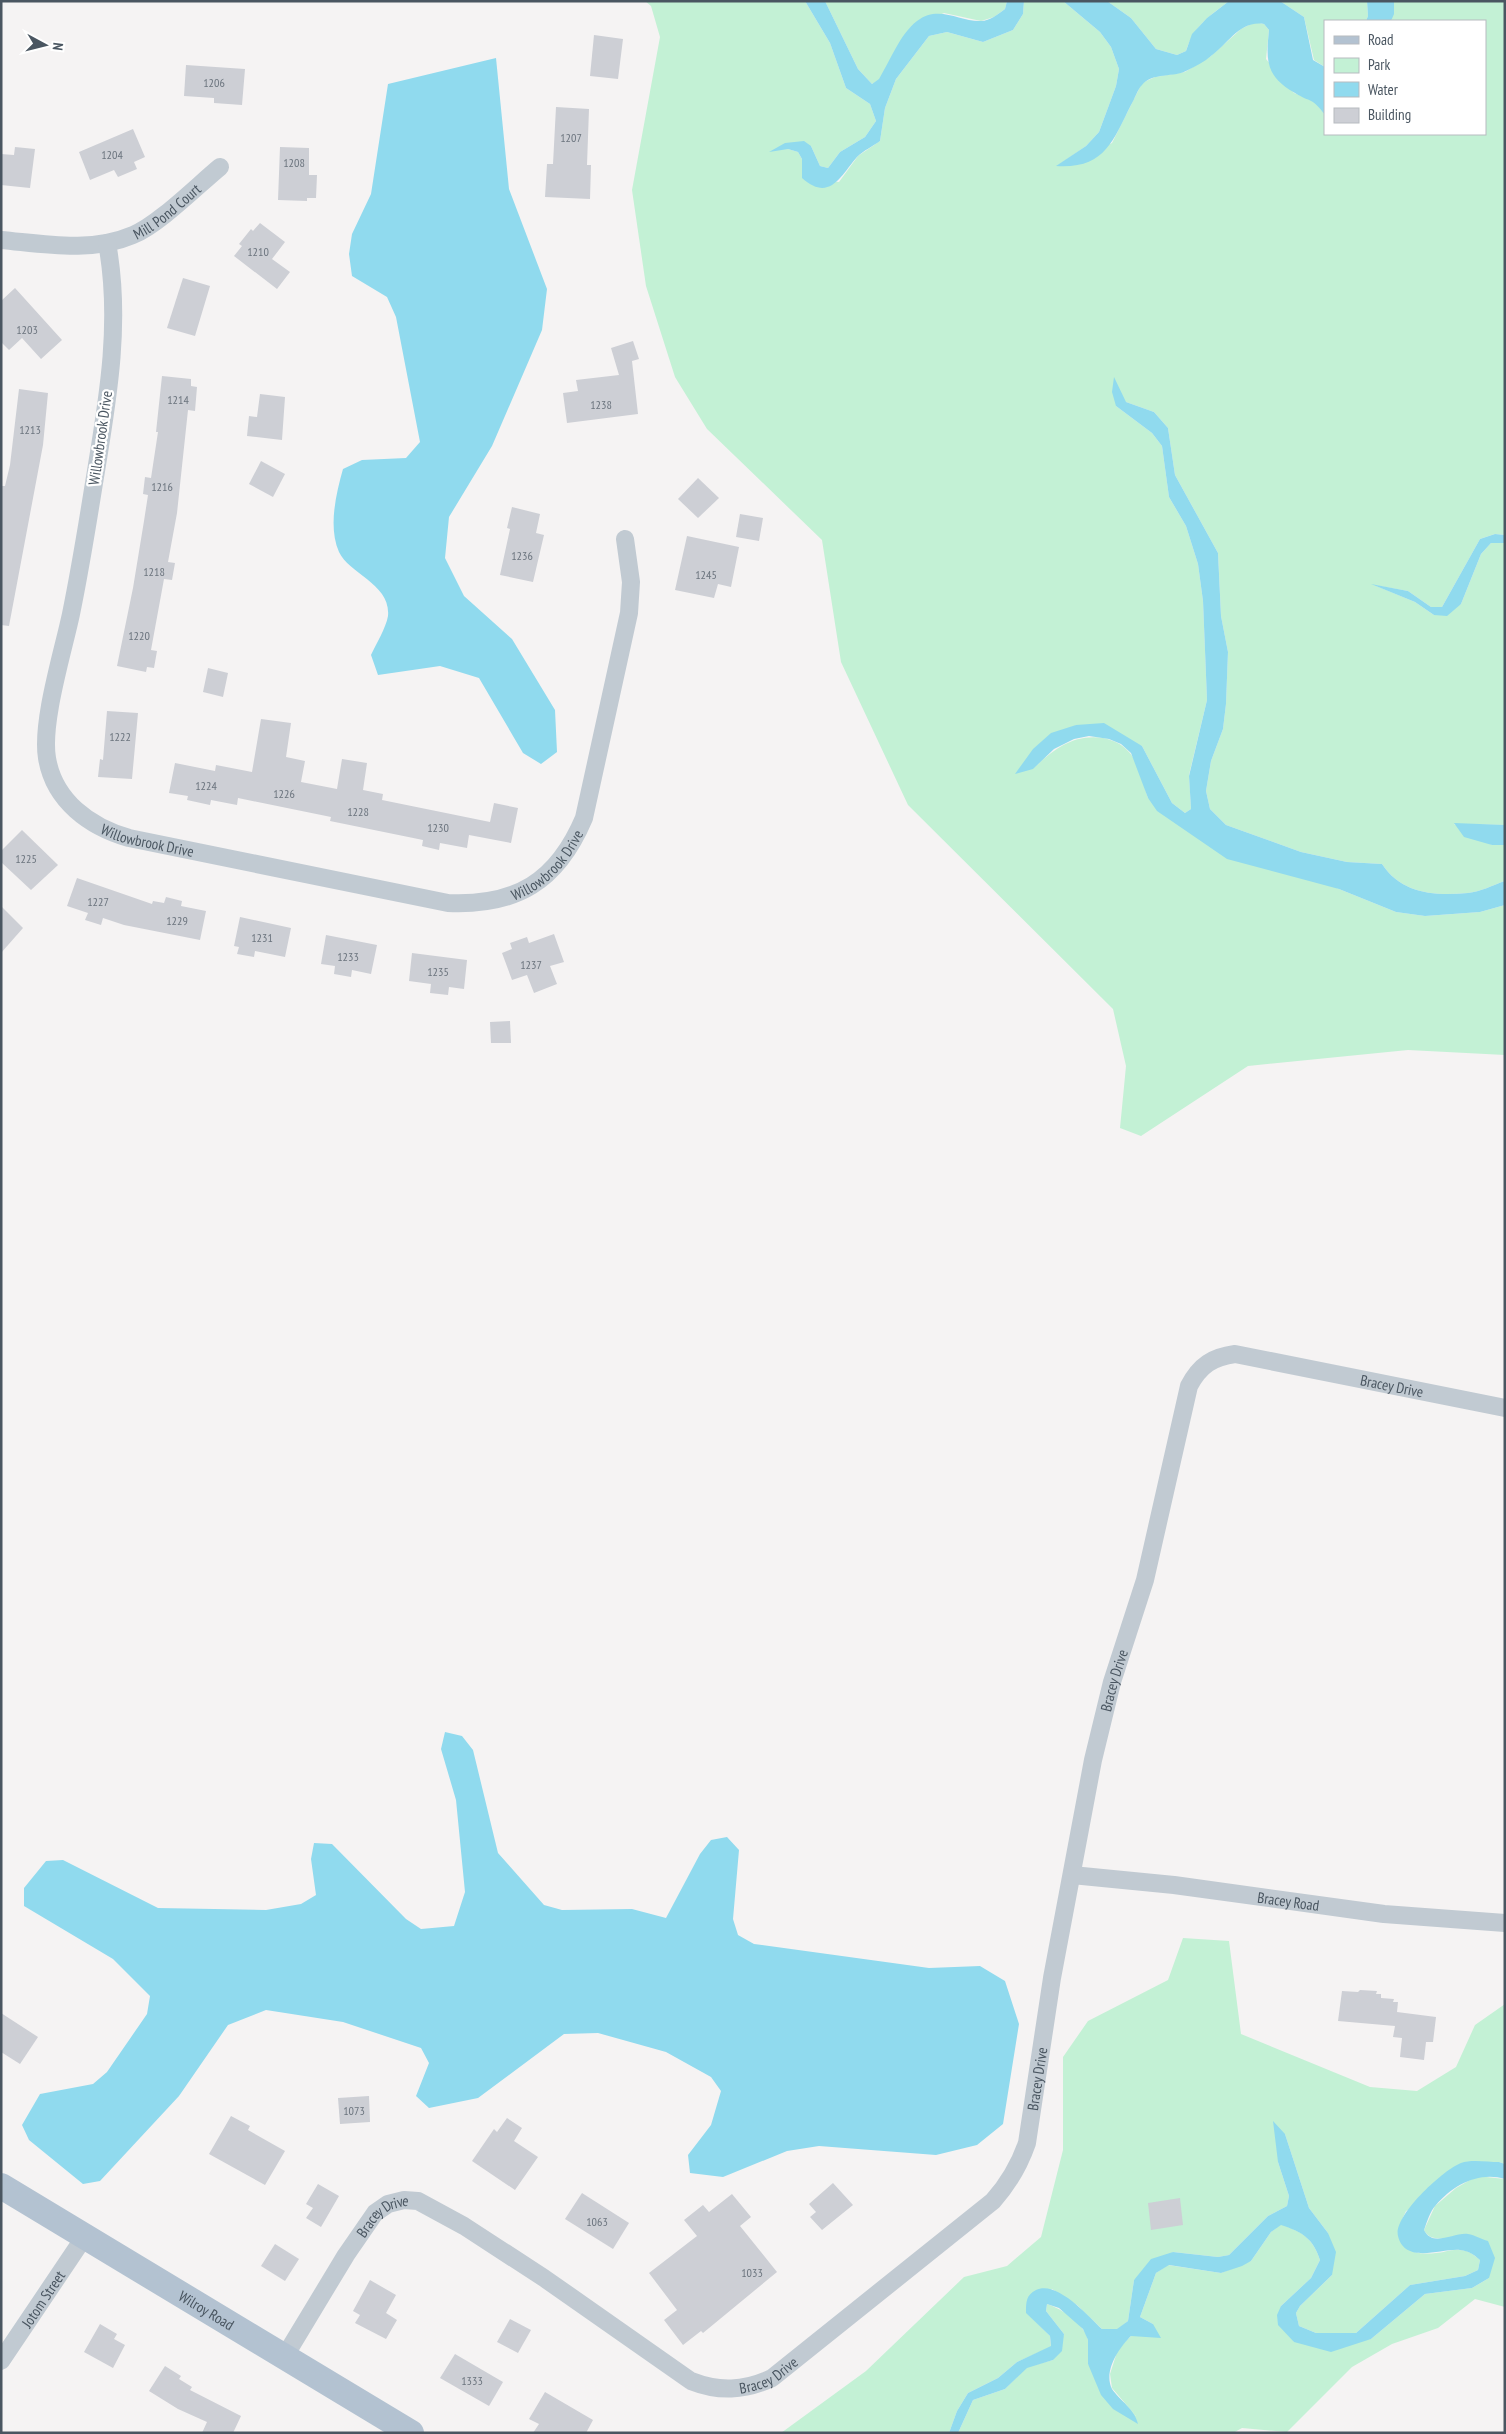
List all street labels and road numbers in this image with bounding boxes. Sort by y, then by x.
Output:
street label: Mill Pond Court [130,179,204,243]
street label: Willowbrook Drive [84,390,116,486]
street label: Willowbrook Drive [98,819,196,861]
street label: Willowbrook Drive [508,826,587,904]
street label: Bracey Drive [1359,1370,1425,1401]
street label: Bracey Drive [1096,1647,1131,1713]
street label: Bracey Road [1256,1887,1321,1914]
street label: Bracey Drive [1023,2046,1051,2112]
street label: Bracey Drive [352,2190,409,2241]
street label: Jotom Street [16,2267,69,2332]
street label: Wilroy Road [175,2286,238,2334]
street label: Bracey Drive [738,2352,801,2397]

